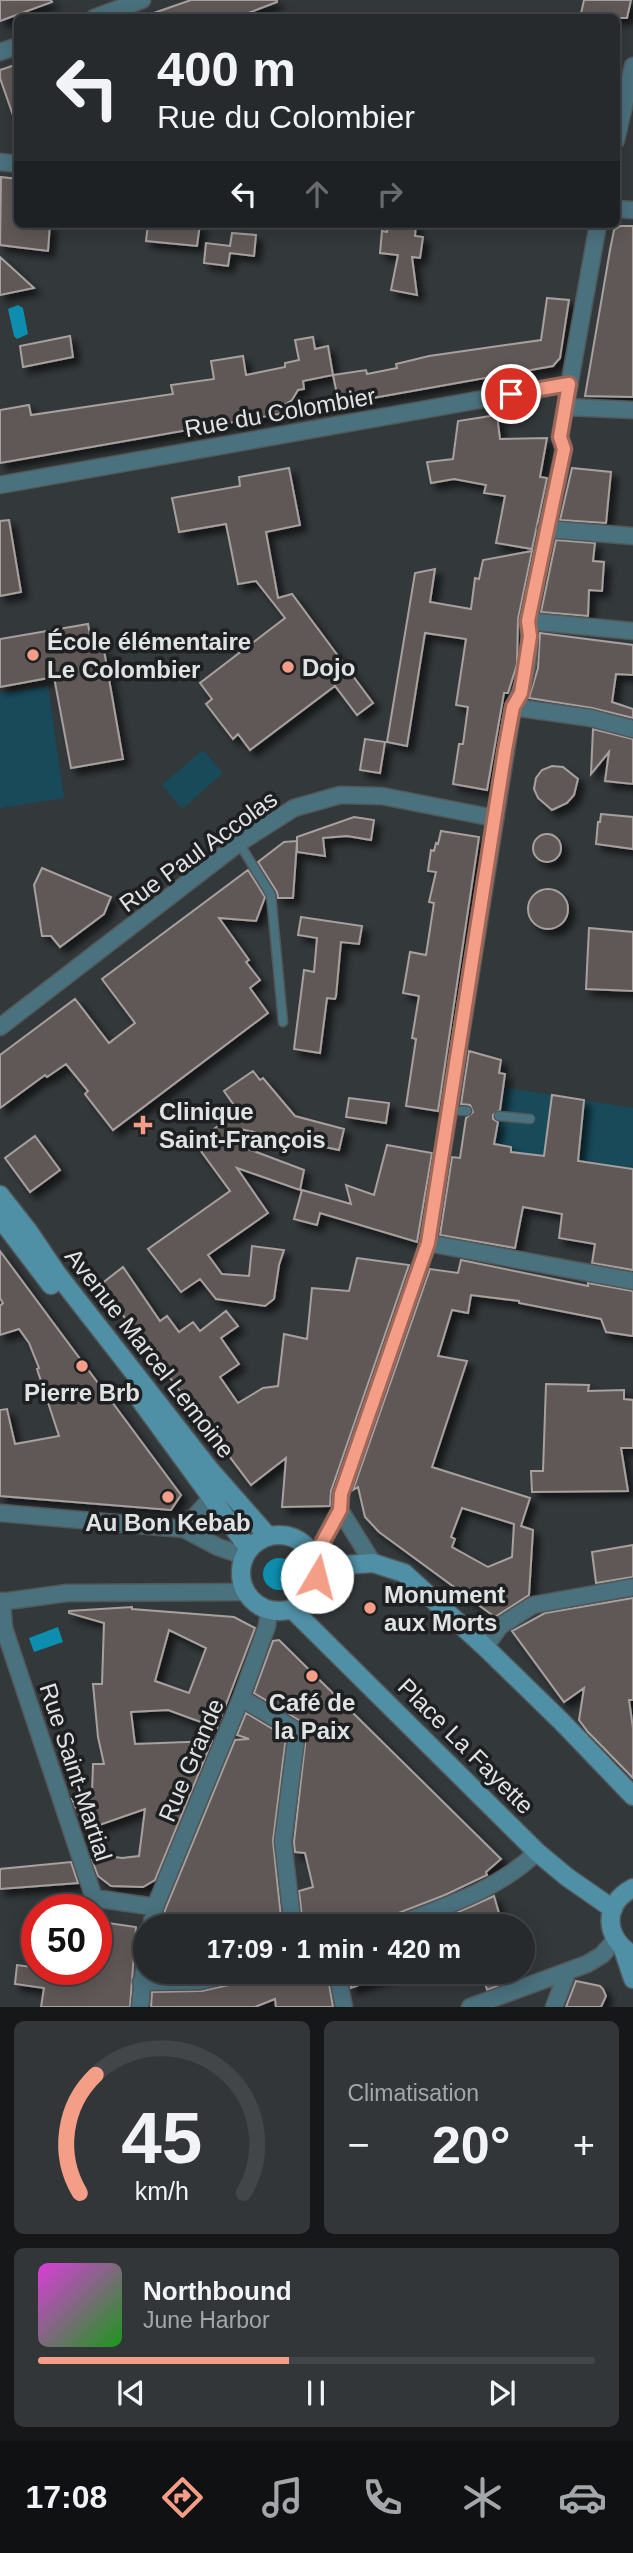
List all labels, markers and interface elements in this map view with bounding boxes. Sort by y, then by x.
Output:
icon: left [42,42,133,133]
text: 400 m [157,42,296,96]
text: Rue du Colombier [157,99,415,135]
icon: left [225,175,263,213]
icon: ahead [298,175,336,213]
icon: right [371,175,409,213]
pin [481,364,541,424]
icon: arrive [492,375,530,413]
street label: Rue du Colombier [182,382,378,442]
place label: École élémentaire Le Colombier [47,628,251,683]
marker: École élémentaire Le Colombier [25,647,41,663]
place label: Dojo [302,654,355,681]
marker: Dojo [280,659,296,675]
street label: Rue Paul Accolas [114,785,282,917]
place label: Clinique Saint-François [159,1098,326,1153]
marker: Clinique Saint-François [133,1115,153,1135]
street label: Avenue Marcel Lemoine [60,1243,240,1463]
marker: Pierre Brb [74,1358,90,1374]
place label: Pierre Brb [24,1379,140,1406]
marker: Au Bon Kebab [160,1489,176,1505]
place label: Au Bon Kebab [85,1509,251,1536]
position arrow [280,1540,354,1614]
place label: Monument aux Morts [384,1581,505,1636]
marker: Monument aux Morts [362,1600,378,1616]
marker: Café de la Paix [304,1668,320,1684]
street label: Place La Fayette [393,1673,539,1819]
street label: Rue Saint-Martial [35,1680,117,1864]
place label: Café de la Paix [269,1689,355,1744]
street label: Rue Grande [153,1695,229,1825]
speed limit sign: 50 [21,1894,112,1985]
text: 17:09 · 1 min · 420 m [207,1934,461,1964]
text: Climatisation [348,2080,479,2106]
text: 45 [121,2098,202,2179]
text: 20° [432,2116,511,2174]
text: − [348,2124,370,2166]
text: + [573,2124,595,2166]
text: km/h [135,2177,189,2205]
text: Northbound [143,2276,292,2306]
text: June Harbor [143,2307,270,2333]
icon: previous [112,2374,150,2412]
icon: pause [297,2374,335,2412]
icon: next [483,2374,521,2412]
icon: directions [158,2473,207,2522]
icon: music [258,2473,307,2522]
icon: phone [358,2473,407,2522]
icon: climate [458,2473,507,2522]
icon: car [558,2473,607,2522]
text: 17:08 [26,2479,107,2515]

